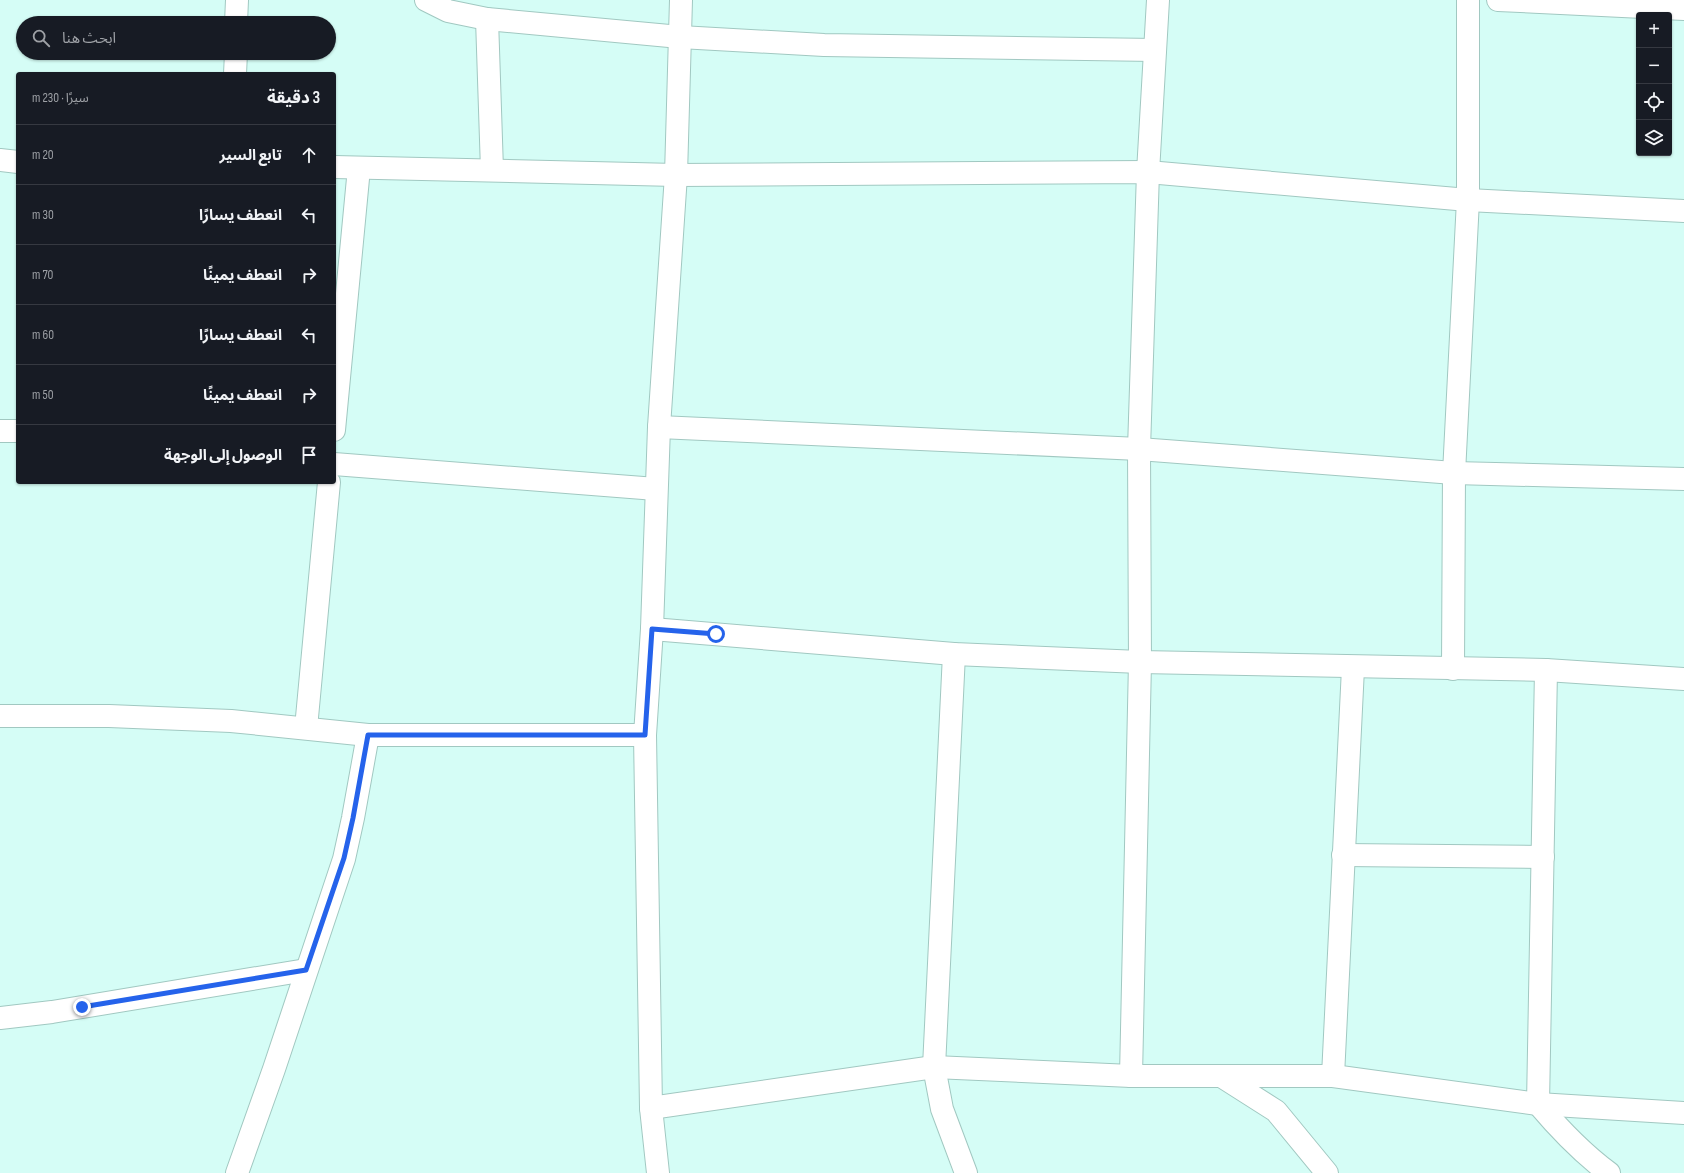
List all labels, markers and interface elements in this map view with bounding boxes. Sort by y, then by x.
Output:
map controls [1636,12,1672,156]
button: + [1636,12,1672,48]
search box [16,16,336,60]
icon: search [30,27,52,49]
text: ابحث هنا [62,29,116,48]
button: − [1636,48,1672,84]
button: locate [1636,84,1672,120]
text: 3 دقيقة [267,88,320,108]
text: سيرًا · 230 m [32,90,89,106]
button: layers [1636,120,1672,156]
icon: ahead [298,144,320,166]
text: تابع السير [219,146,282,165]
text: 20 m [32,147,54,163]
icon: left [298,204,320,226]
text: انعطف يسارًا [199,206,282,225]
text: 30 m [32,207,54,223]
icon: right [298,264,320,286]
text: انعطف يمينًا [203,266,282,285]
text: 70 m [32,267,53,283]
icon: left [298,324,320,346]
text: انعطف يسارًا [199,326,282,345]
text: 60 m [32,327,54,343]
icon: right [298,384,320,406]
text: انعطف يمينًا [203,386,282,405]
text: 50 m [32,387,53,403]
icon: arrive [298,444,320,466]
text: الوصول إلى الوجهة [164,446,282,465]
route start [707,625,725,643]
route end [73,998,91,1016]

